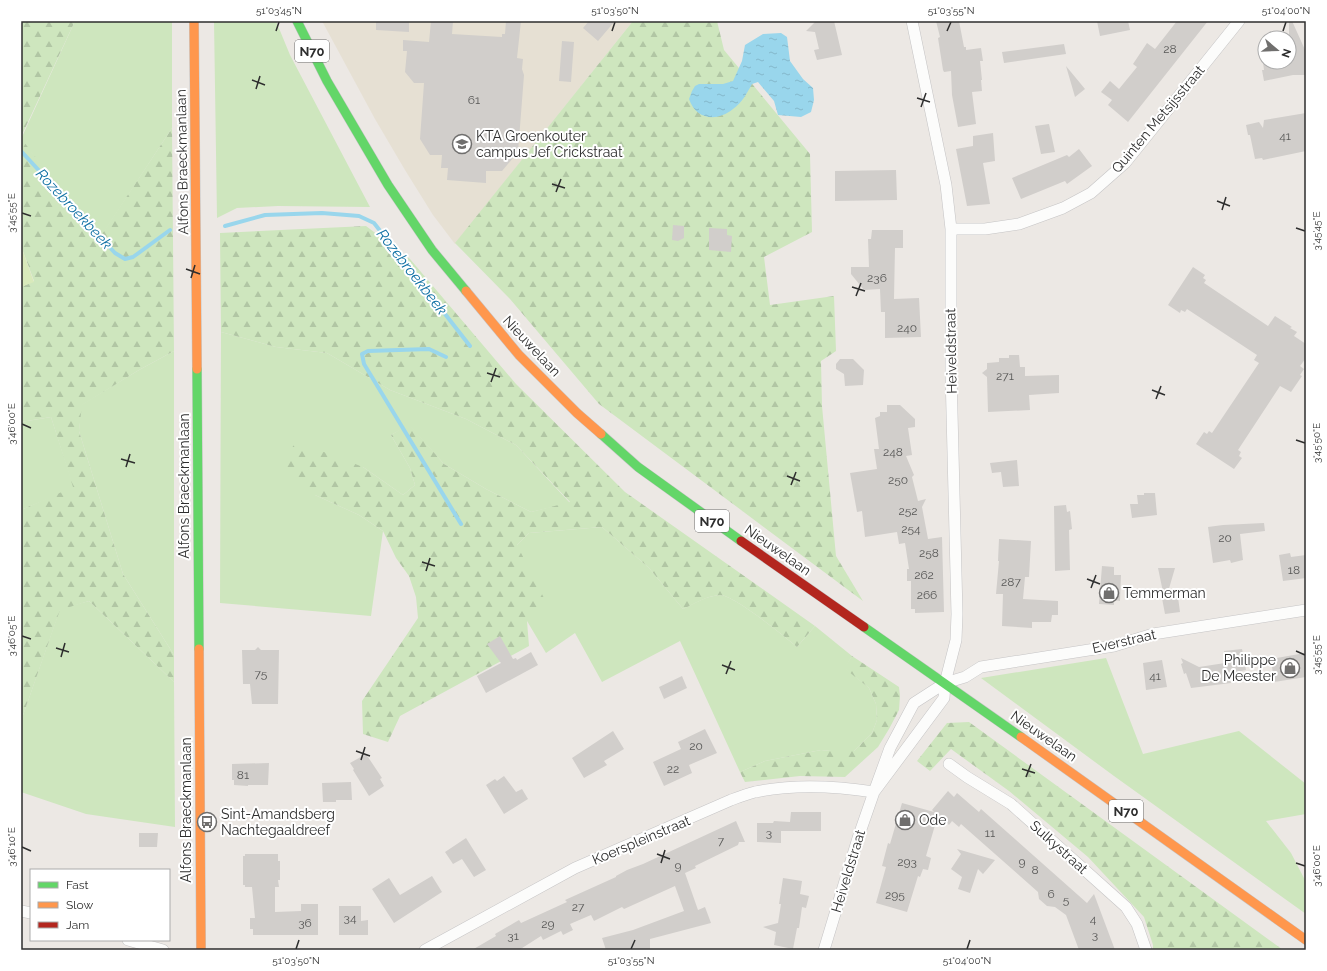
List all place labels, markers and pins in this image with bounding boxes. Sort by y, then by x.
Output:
place label: KTA Groenkouter campus Jef Crickstraat [476,128,623,160]
school or university icon: KTA Groenkouter campus Jef Crickstraat [451,133,473,155]
shop icon: Temmerman [1098,582,1120,604]
place label: Temmerman [1123,585,1206,601]
place label: Philippe De Meester [1201,652,1276,684]
shop icon: Philippe De Meester [1279,657,1301,679]
place label: Sint-Amandsberg Nachtegaaldreef [221,806,335,838]
shop icon: Ode [894,809,916,831]
bus stop icon: Sint-Amandsberg Nachtegaaldreef [196,811,218,833]
place label: Ode [919,812,946,828]

